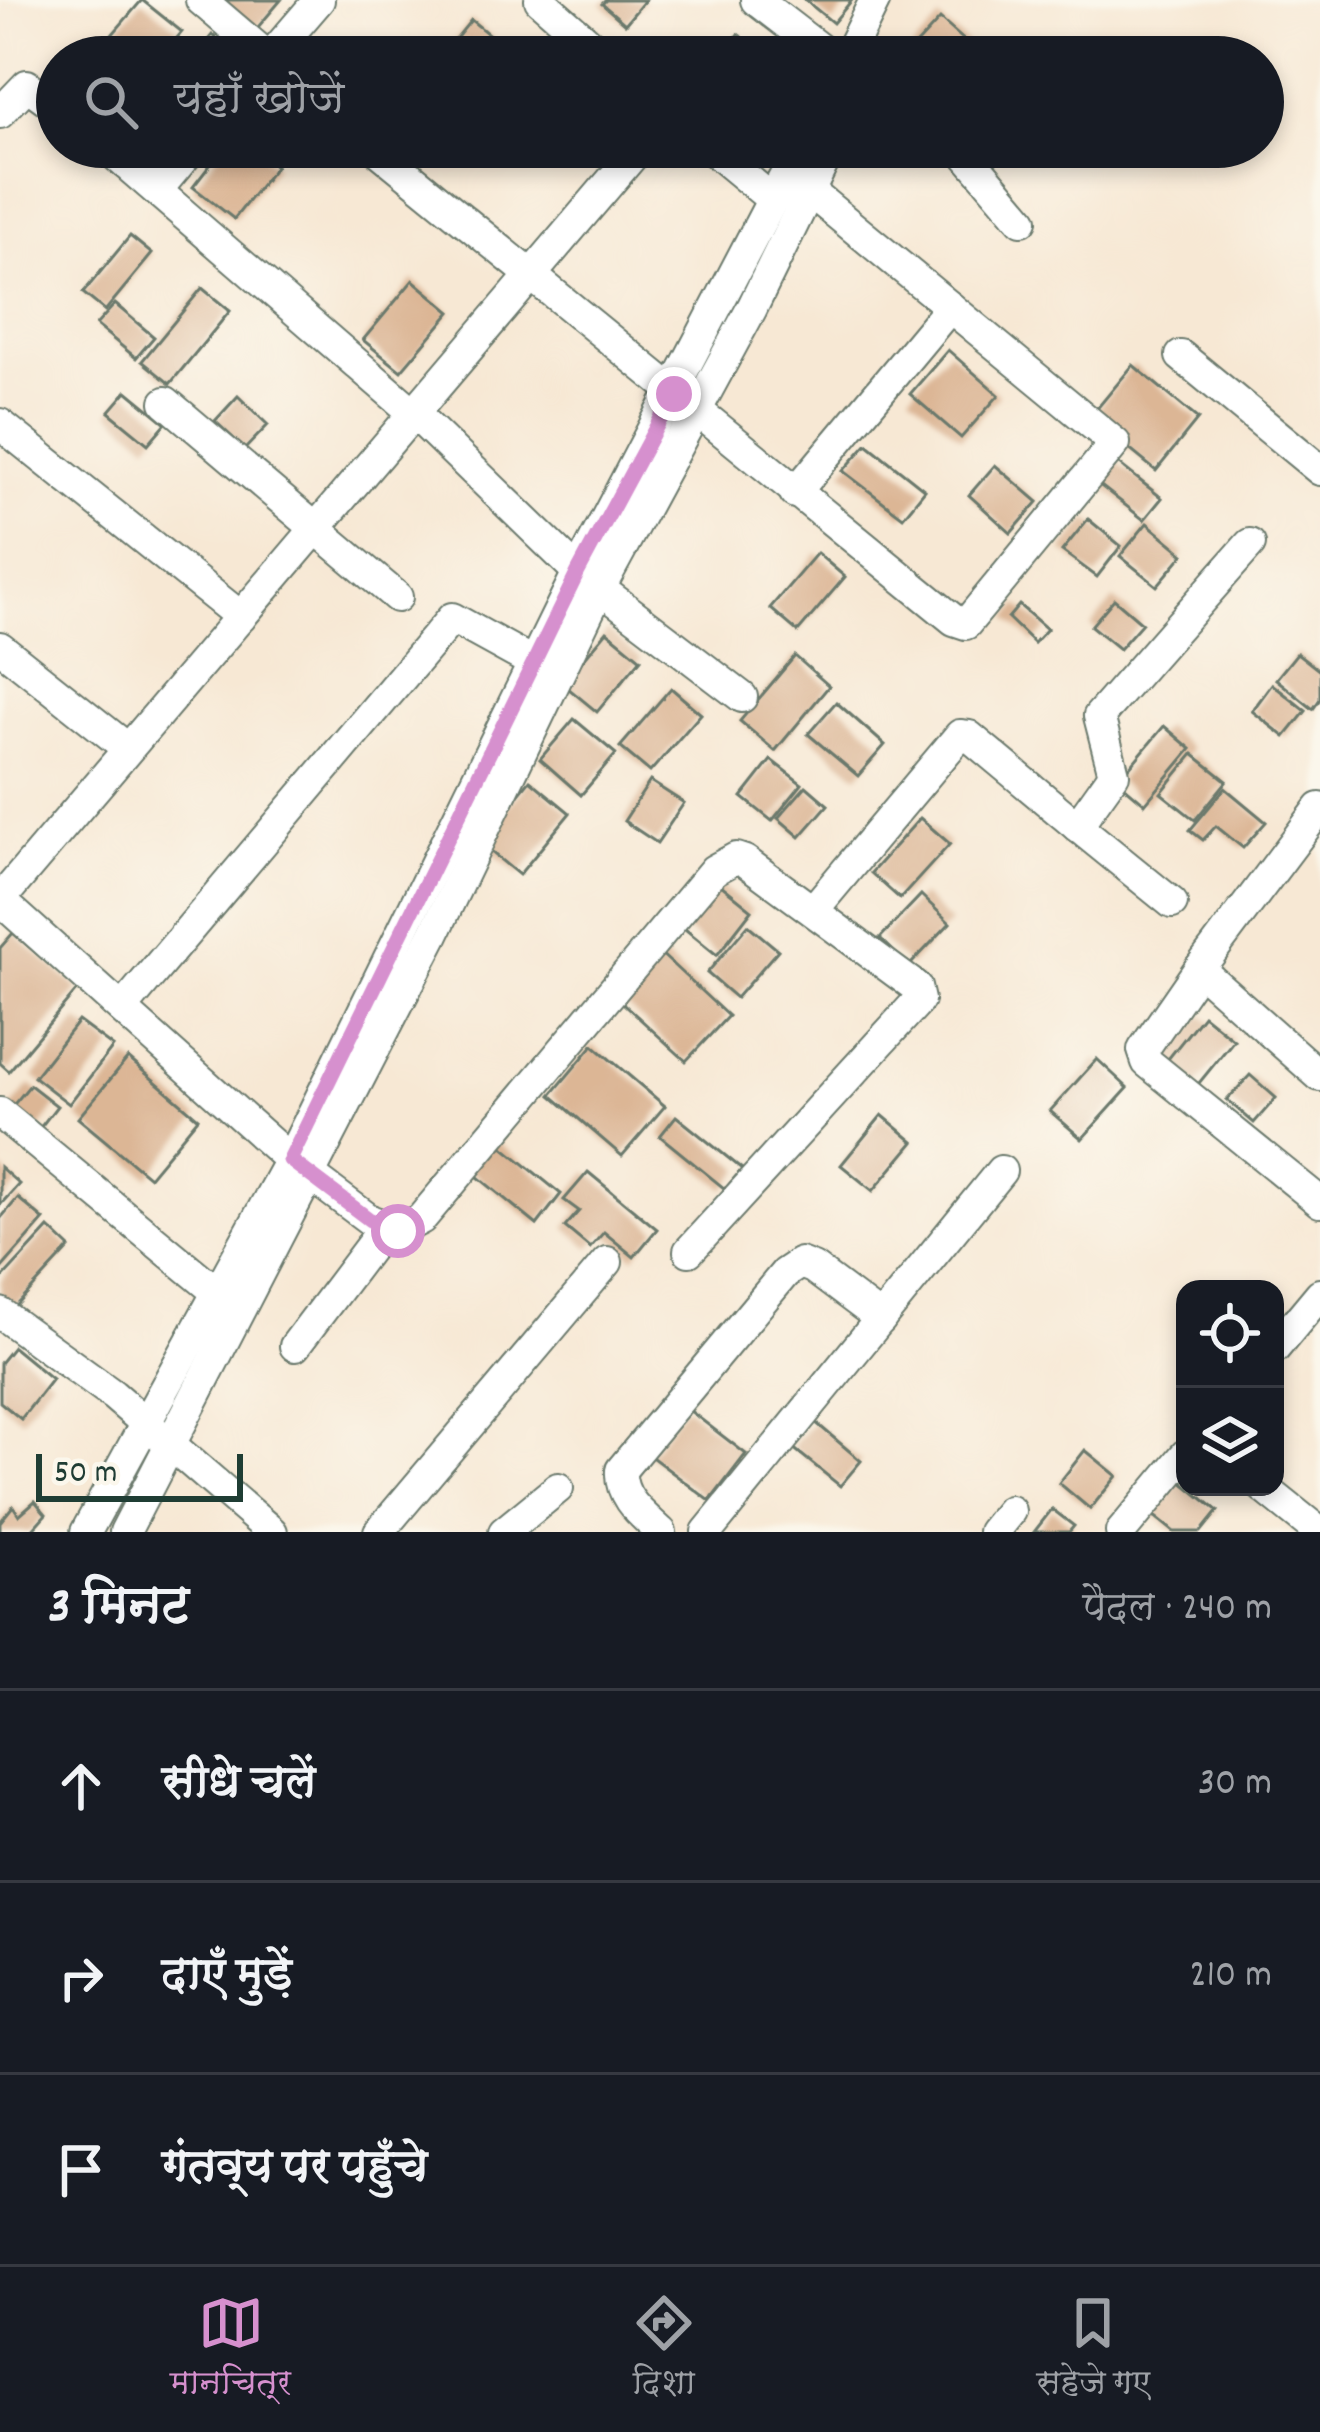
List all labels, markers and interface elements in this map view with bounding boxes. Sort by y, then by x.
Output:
search box [36,36,1284,168]
icon: search [78,69,144,135]
text: यहाँ खोजें [174,70,344,134]
route end [647,367,701,421]
route start [371,1204,425,1258]
map controls [1176,1280,1284,1496]
button: locate [1176,1280,1284,1388]
button: layers [1176,1388,1284,1496]
scale bar [36,1448,243,1501]
text: 50 m [54,1451,118,1498]
text: 3 मिनट [48,1574,190,1646]
text: पैदल · 240 m [1083,1583,1272,1638]
icon: ahead [48,1753,114,1819]
text: सीधे चलें [162,1754,316,1818]
text: 30 m [1198,1758,1272,1813]
icon: right [48,1945,114,2011]
text: दाएँ मुड़ें [162,1946,292,2010]
text: 210 m [1189,1950,1272,2005]
icon: arrive [48,2137,114,2203]
text: गंतव्य पर पहुँचे [162,2138,428,2202]
tab: मानचित्र [170,2290,291,2409]
tab: दिशा [631,2290,697,2409]
tab: सहेजे गए [1036,2290,1150,2409]

